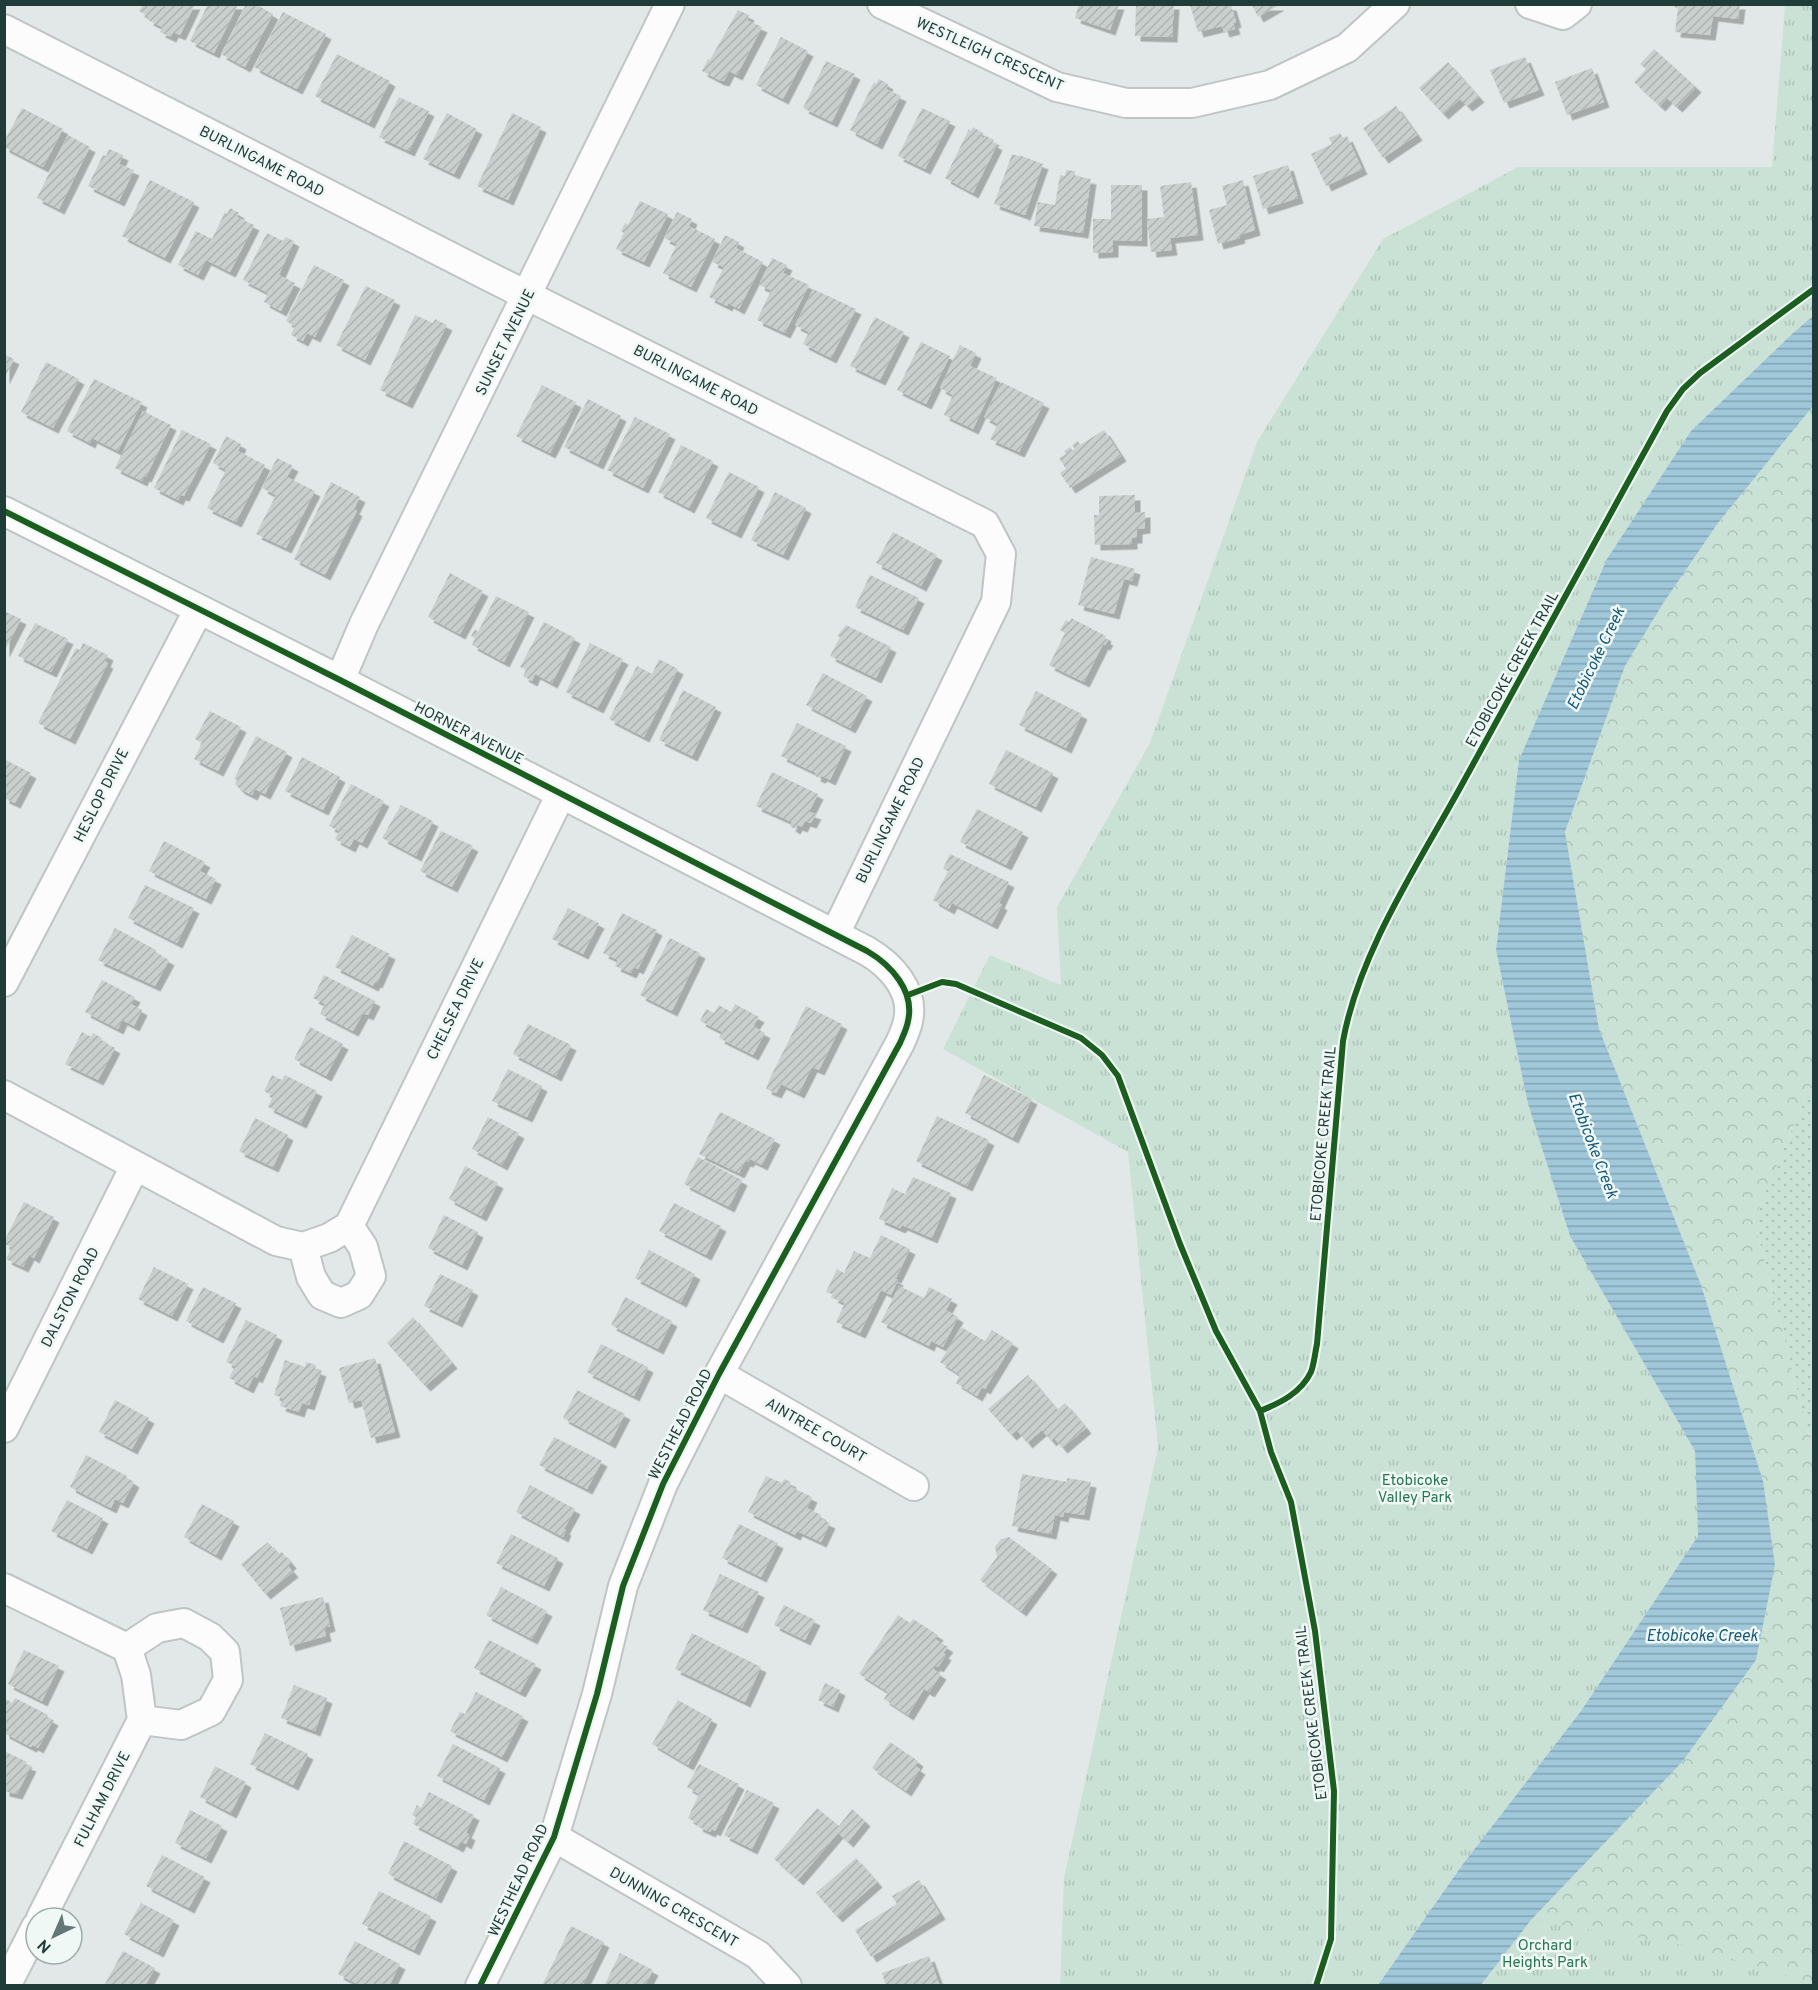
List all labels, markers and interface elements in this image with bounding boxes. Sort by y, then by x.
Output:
street label: WESTLEIGH CRESCENT [913,14,1066,97]
street label: BURLINGAME ROAD [196,123,327,202]
street label: SUNSET AVENUE [472,286,540,399]
street label: BURLINGAME ROAD [630,342,761,421]
street label: ETOBICOKE CREEK TRAIL [1462,588,1564,751]
water label: Etobicoke Creek [1563,604,1631,713]
street label: HORNER AVENUE [410,698,526,770]
street label: HESLOP DRIVE [70,745,134,846]
street label: BURLINGAME ROAD [853,754,930,887]
street label: CHELSEA DRIVE [423,956,489,1064]
street label: ETOBICOKE CREEK TRAIL [1307,1046,1342,1222]
water label: Etobicoke Creek [1563,1090,1622,1202]
street label: DALSTON ROAD [38,1244,105,1351]
street label: WESTHEAD ROAD [645,1366,718,1483]
street label: AINTREE COURT [761,1395,869,1468]
park label: Etobicoke Valley Park [1378,1472,1452,1508]
street label: ETOBICOKE CREEK TRAIL [1292,1625,1333,1801]
water label: Etobicoke Creek [1646,1627,1759,1647]
street label: FULHAM DRIVE [71,1748,136,1851]
street label: WESTHEAD ROAD [485,1821,554,1940]
street label: DUNNING CRESCENT [606,1864,741,1953]
north arrow [24,1906,84,1966]
text: N [34,1934,56,1957]
park label: Orchard Heights Park [1502,1937,1588,1973]

